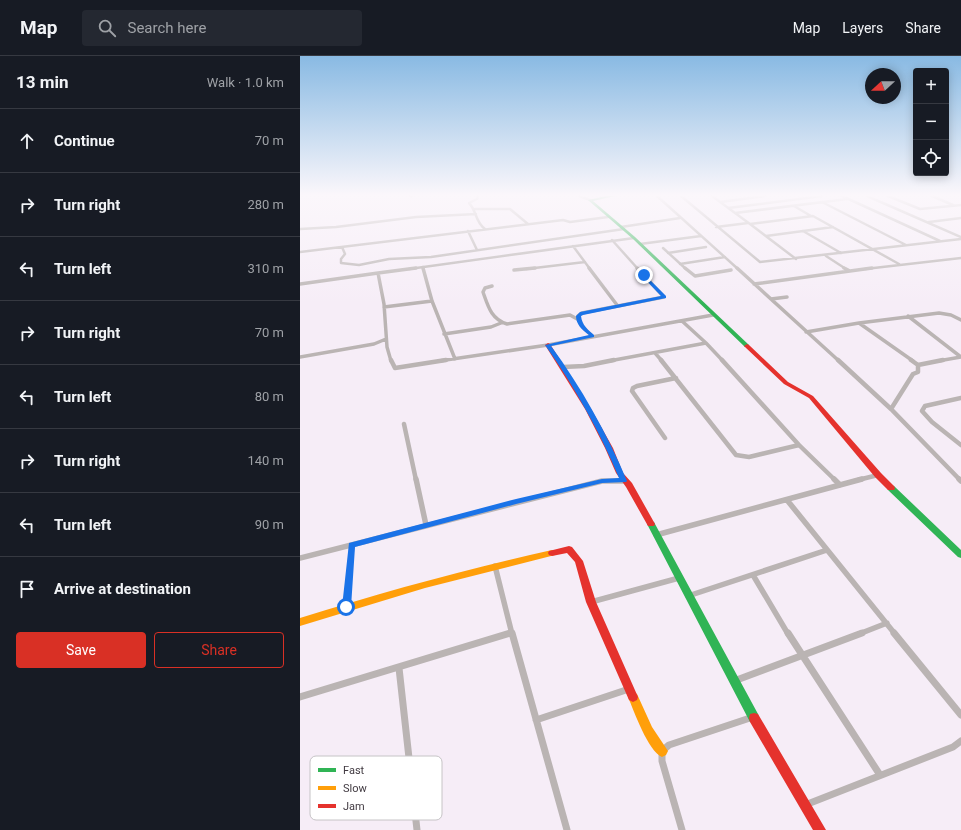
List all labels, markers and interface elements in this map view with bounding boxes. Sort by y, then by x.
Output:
search box [82,10,362,46]
text: Map [20,16,58,39]
icon: search [96,17,118,39]
text: Search here [128,19,206,37]
text: Map [793,20,820,36]
text: Layers [842,20,883,36]
text: Share [905,20,941,36]
north arrow [865,68,901,104]
map controls [913,68,949,176]
button: + [913,68,949,104]
text: 13 min [16,72,69,92]
text: Walk · 1.0 km [207,75,284,90]
button: − [913,104,949,140]
icon: ahead [16,130,38,152]
text: Continue [54,132,115,150]
text: 70 m [255,133,284,148]
button: locate [913,140,949,176]
icon: right [16,194,38,216]
text: Turn right [54,196,120,214]
text: 280 m [247,197,284,212]
icon: left [16,258,38,280]
text: Turn left [54,260,111,278]
text: 310 m [247,261,284,276]
route end [635,266,653,284]
icon: right [16,322,38,344]
text: Turn right [54,324,120,342]
text: 70 m [255,325,284,340]
icon: left [16,386,38,408]
text: Turn left [54,388,111,406]
text: 80 m [255,389,284,404]
icon: right [16,450,38,472]
text: Turn right [54,452,120,470]
text: 140 m [247,453,284,468]
icon: left [16,514,38,536]
text: Turn left [54,516,111,534]
text: 90 m [255,517,284,532]
icon: arrive [16,578,38,600]
text: Arrive at destination [54,580,191,598]
route start [337,598,355,616]
button: Save [16,632,146,668]
button: Share [154,632,284,668]
legend [310,756,442,820]
text: Fast [343,764,365,777]
text: Slow [343,782,367,795]
text: Jam [343,800,365,813]

